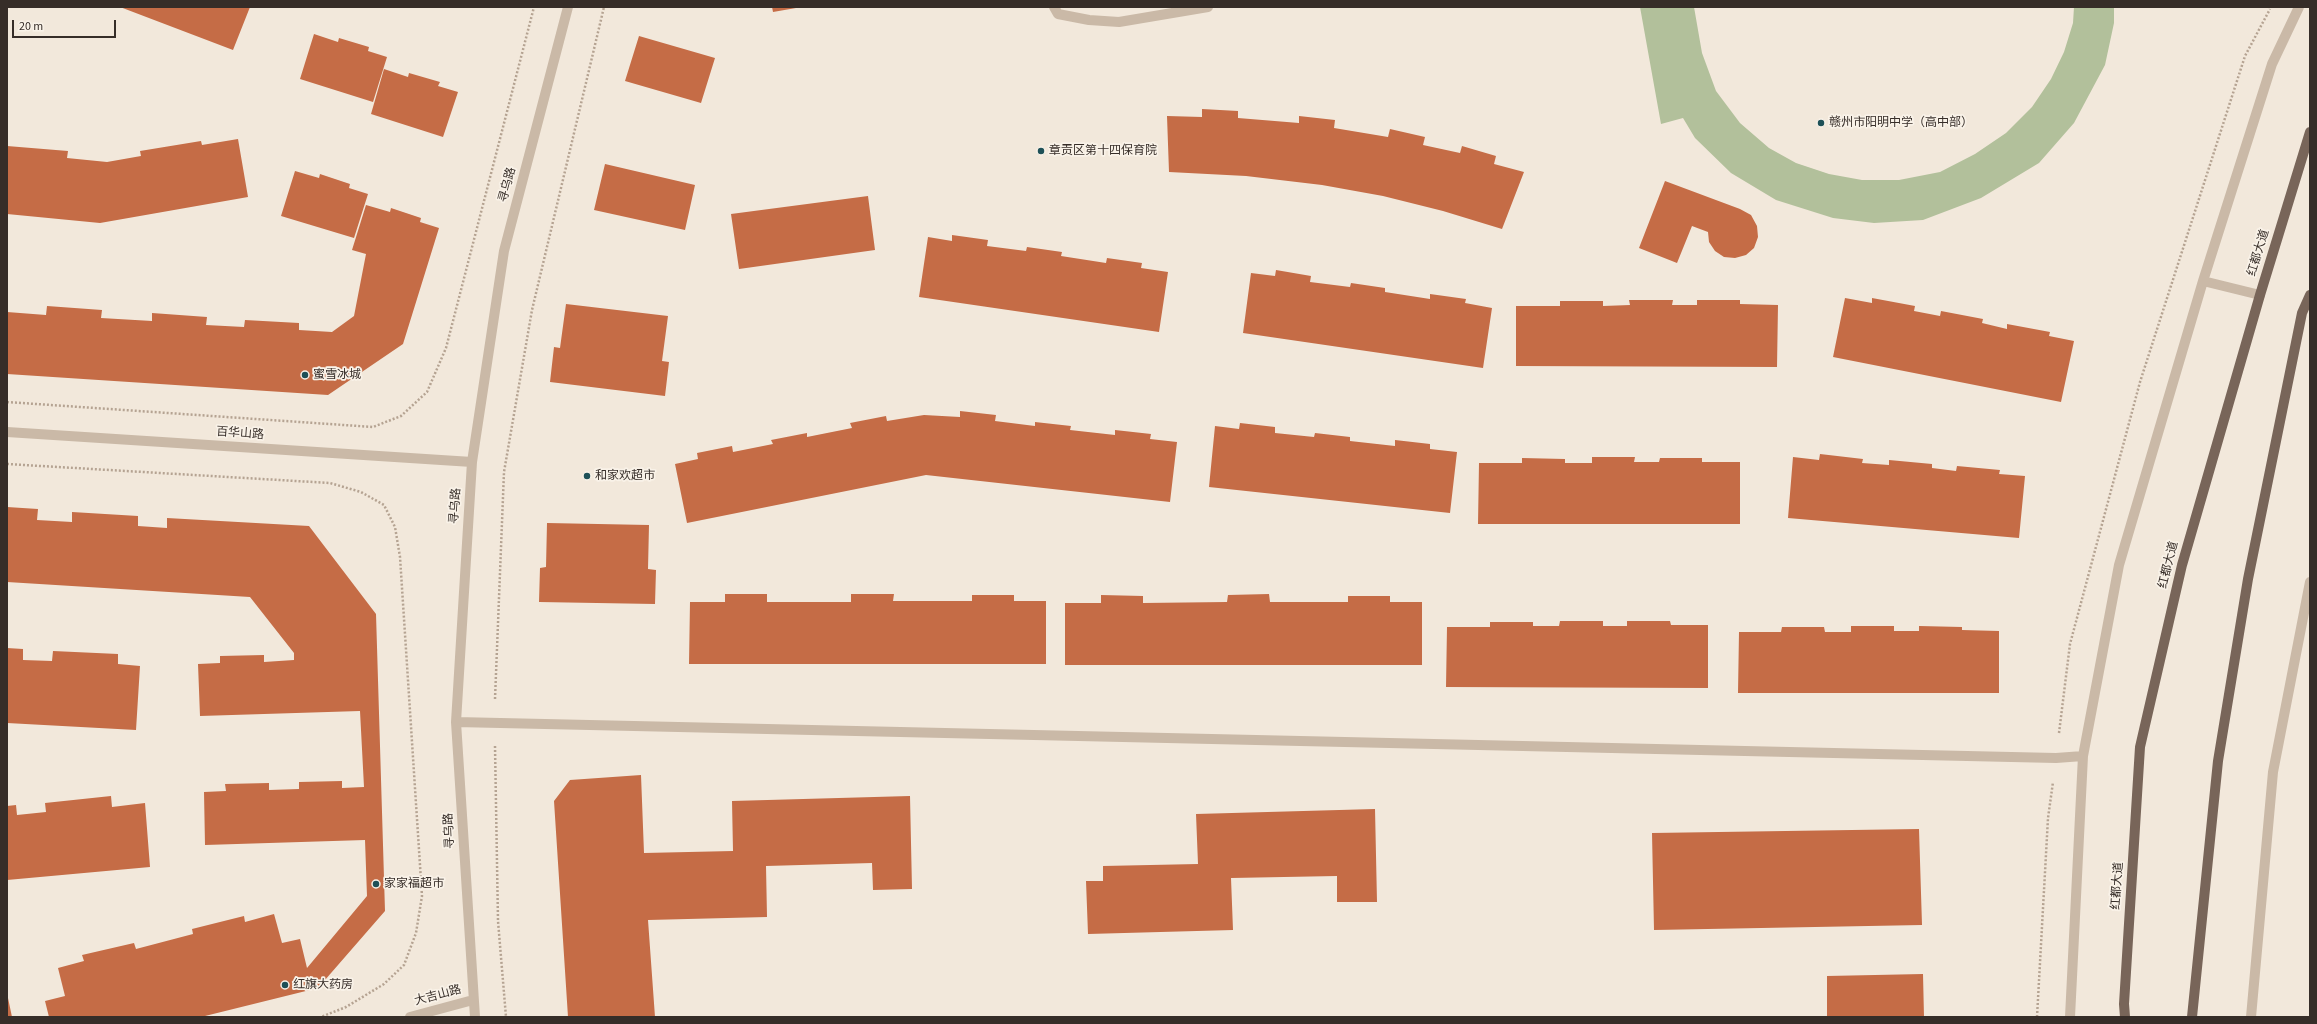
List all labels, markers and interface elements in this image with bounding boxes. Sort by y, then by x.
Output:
scale bar [14,12,118,38]
text: 20 m [19,18,43,35]
place label: 赣州市阳明中学（高中部） [1829,116,1973,130]
marker: 赣州市阳明中学（高中部） [1816,118,1826,128]
place label: 章贡区第十四保育院 [1049,144,1157,158]
marker: 章贡区第十四保育院 [1036,146,1046,156]
street label: 寻乌路 [496,166,520,204]
street label: 红都大道 [2245,228,2273,278]
place label: 蜜雪冰城 [313,368,361,382]
marker: 蜜雪冰城 [300,370,310,380]
street label: 百华山路 [216,425,264,443]
place label: 和家欢超市 [595,469,655,483]
marker: 和家欢超市 [582,471,592,481]
street label: 寻乌路 [448,488,464,524]
street label: 红都大道 [2156,540,2182,590]
street label: 寻乌路 [442,813,458,849]
street label: 红都大道 [2109,862,2127,910]
place label: 家家福超市 [384,877,444,891]
marker: 家家福超市 [371,879,381,889]
place label: 红旗大药房 [293,978,353,992]
marker: 红旗大药房 [280,980,290,990]
street label: 大吉山路 [413,983,463,1009]

